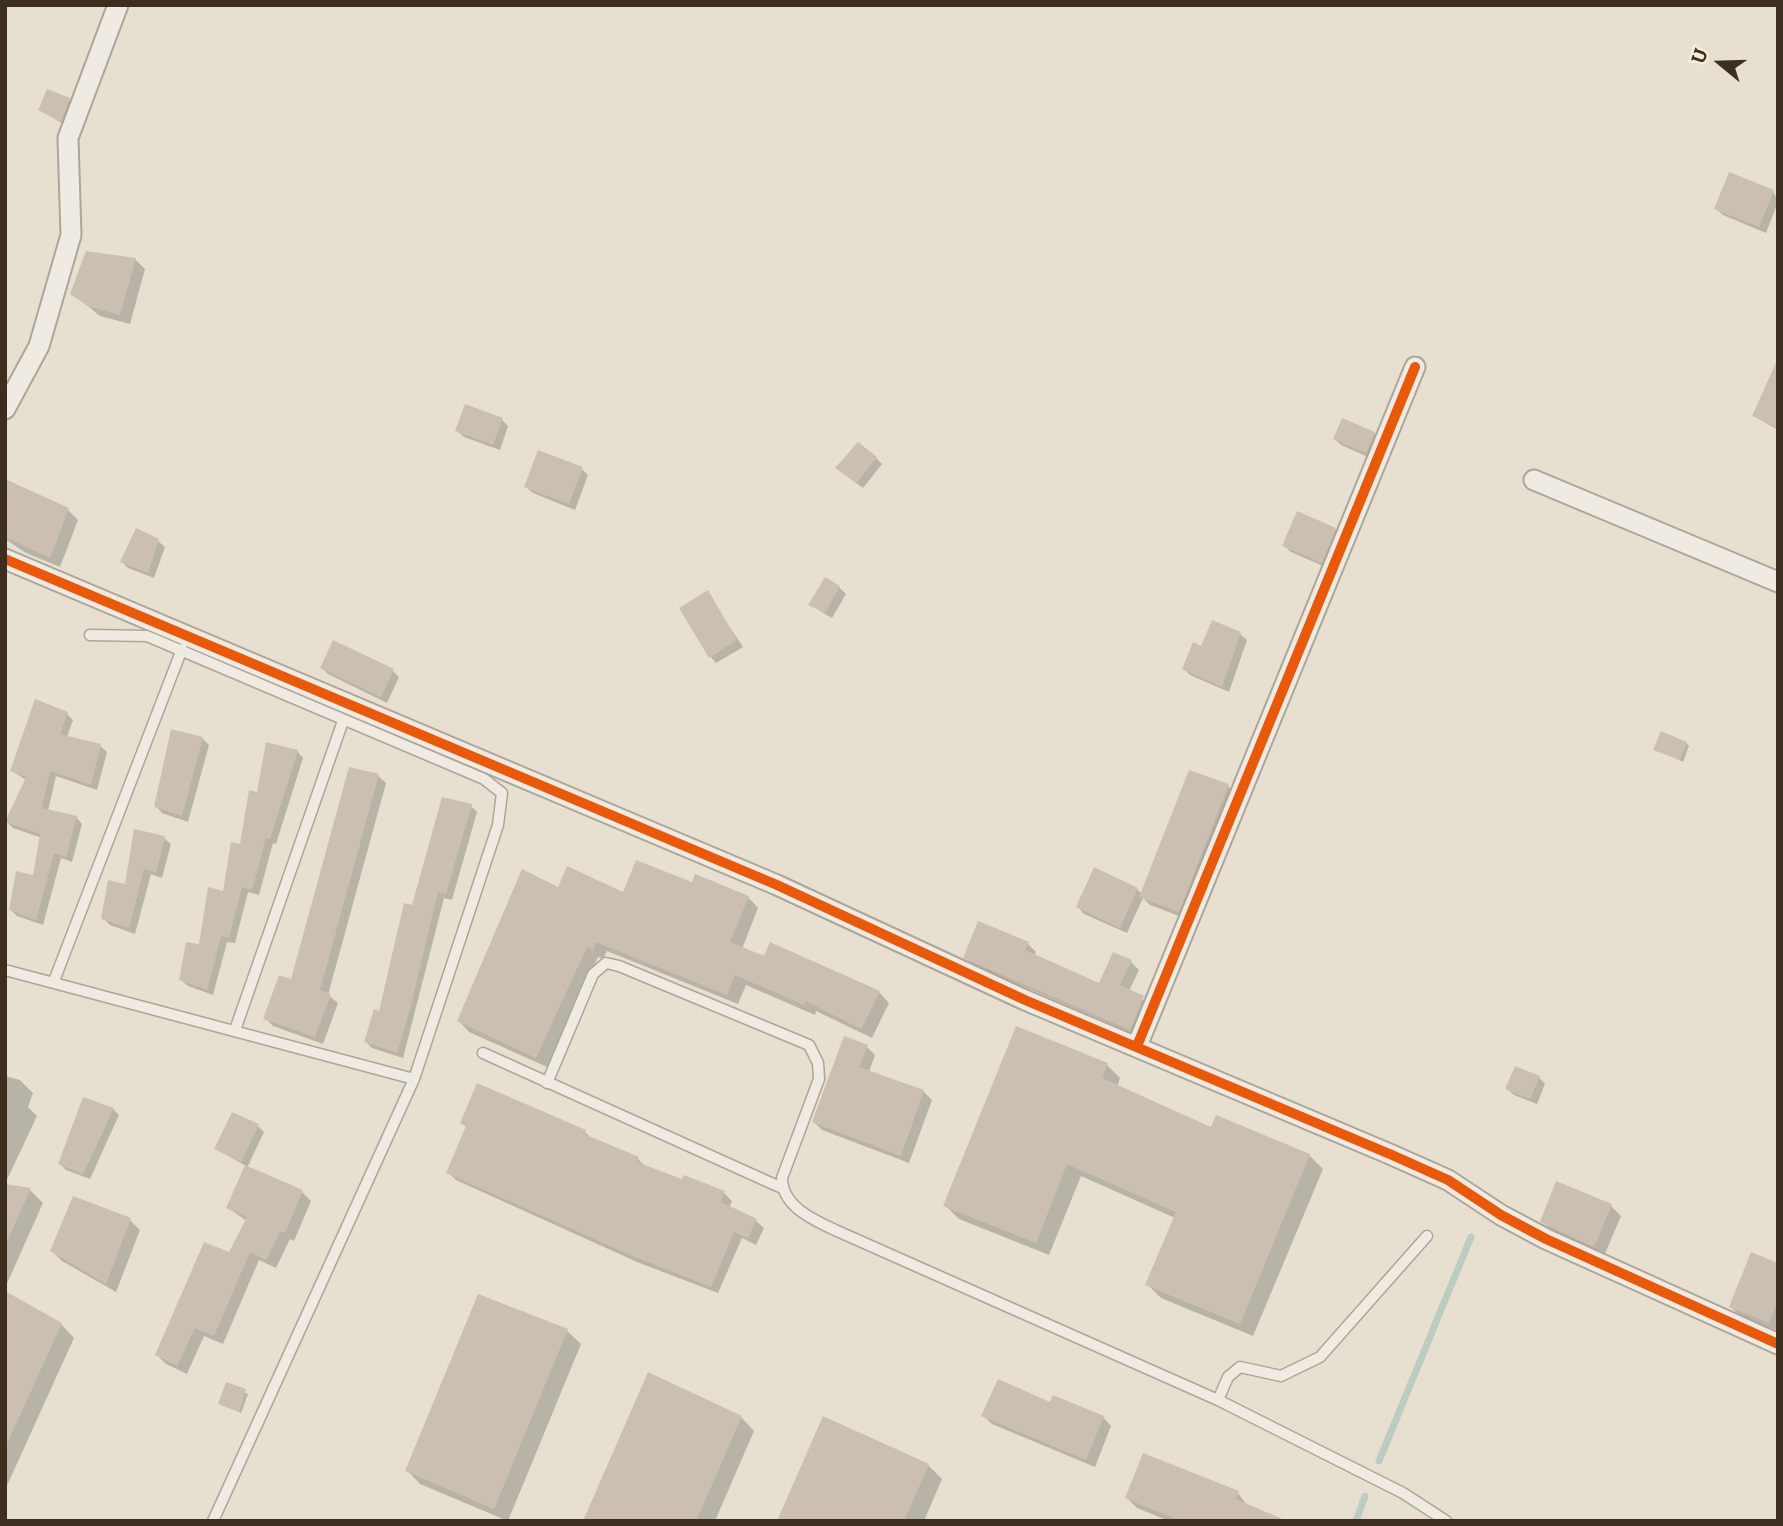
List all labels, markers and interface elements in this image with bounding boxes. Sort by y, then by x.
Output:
north arrow [1685,28,1755,98]
text: U [1686,46,1713,66]

